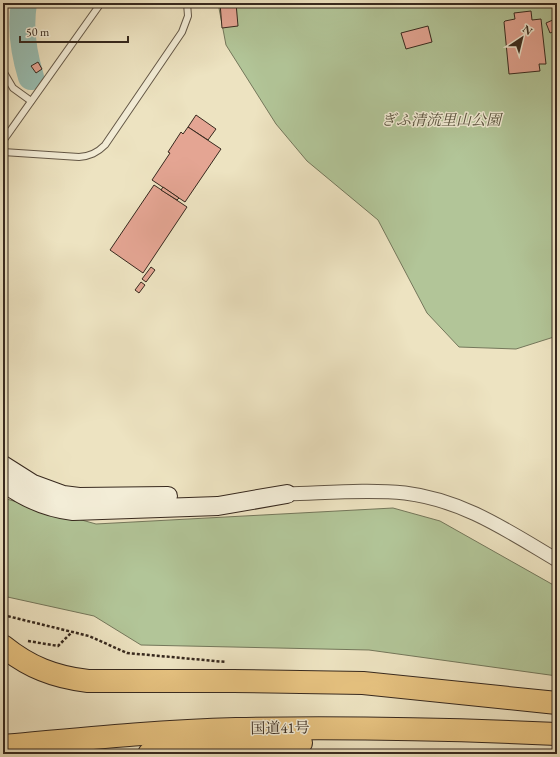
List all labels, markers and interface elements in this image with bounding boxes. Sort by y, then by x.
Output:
scale bar [20,18,128,44]
north arrow [502,18,542,58]
text: N [520,22,535,38]
text: 50 m [26,24,50,40]
park label: ぎふ清流里山公園 [381,110,504,129]
street label: 国道41号 [250,717,310,738]

